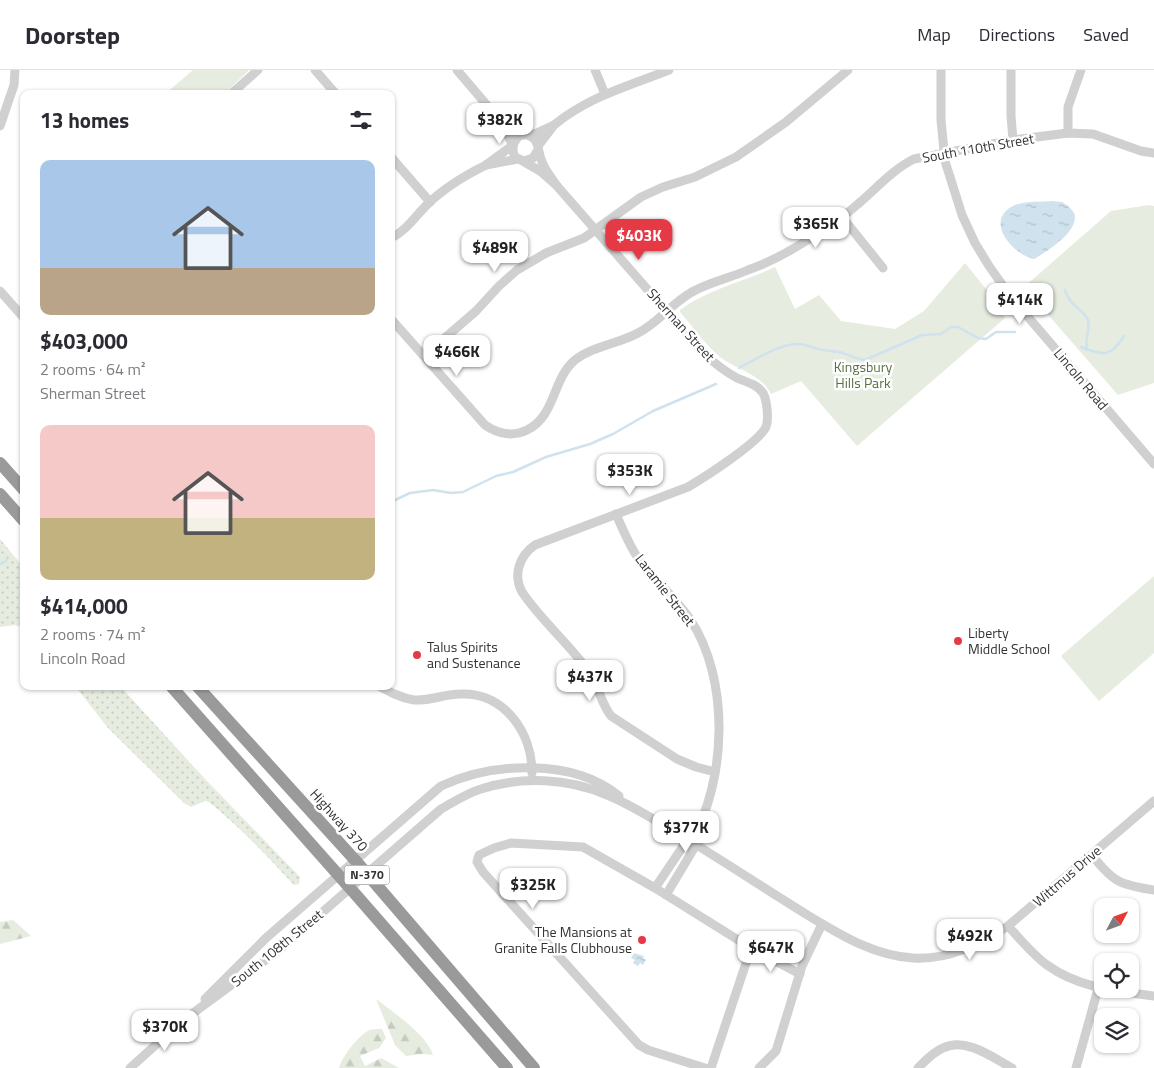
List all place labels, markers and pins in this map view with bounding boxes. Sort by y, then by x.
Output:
pin: $382K [465,102,535,145]
pin: $365K [781,206,851,249]
pin: $403K [604,218,674,261]
pin: $489K [460,230,530,273]
pin: $414K [985,282,1055,325]
pin: $466K [422,334,492,377]
pin: $353K [595,454,665,496]
place label: Liberty Middle School [968,622,1050,659]
marker: Liberty Middle School [952,635,964,647]
place label: Talus Spirits and Sustenance [427,636,521,673]
marker: Talus Spirits and Sustenance [411,649,423,661]
pin: $437K [555,660,625,702]
pin: $377K [651,810,721,853]
pin: $325K [498,868,568,910]
pin: $492K [935,918,1005,961]
place label: The Mansions at Granite Falls Clubhouse [494,921,632,958]
pin: $647K [736,930,806,973]
marker: The Mansions at Granite Falls Clubhouse [636,934,648,946]
pin: $370K [130,1010,200,1052]

